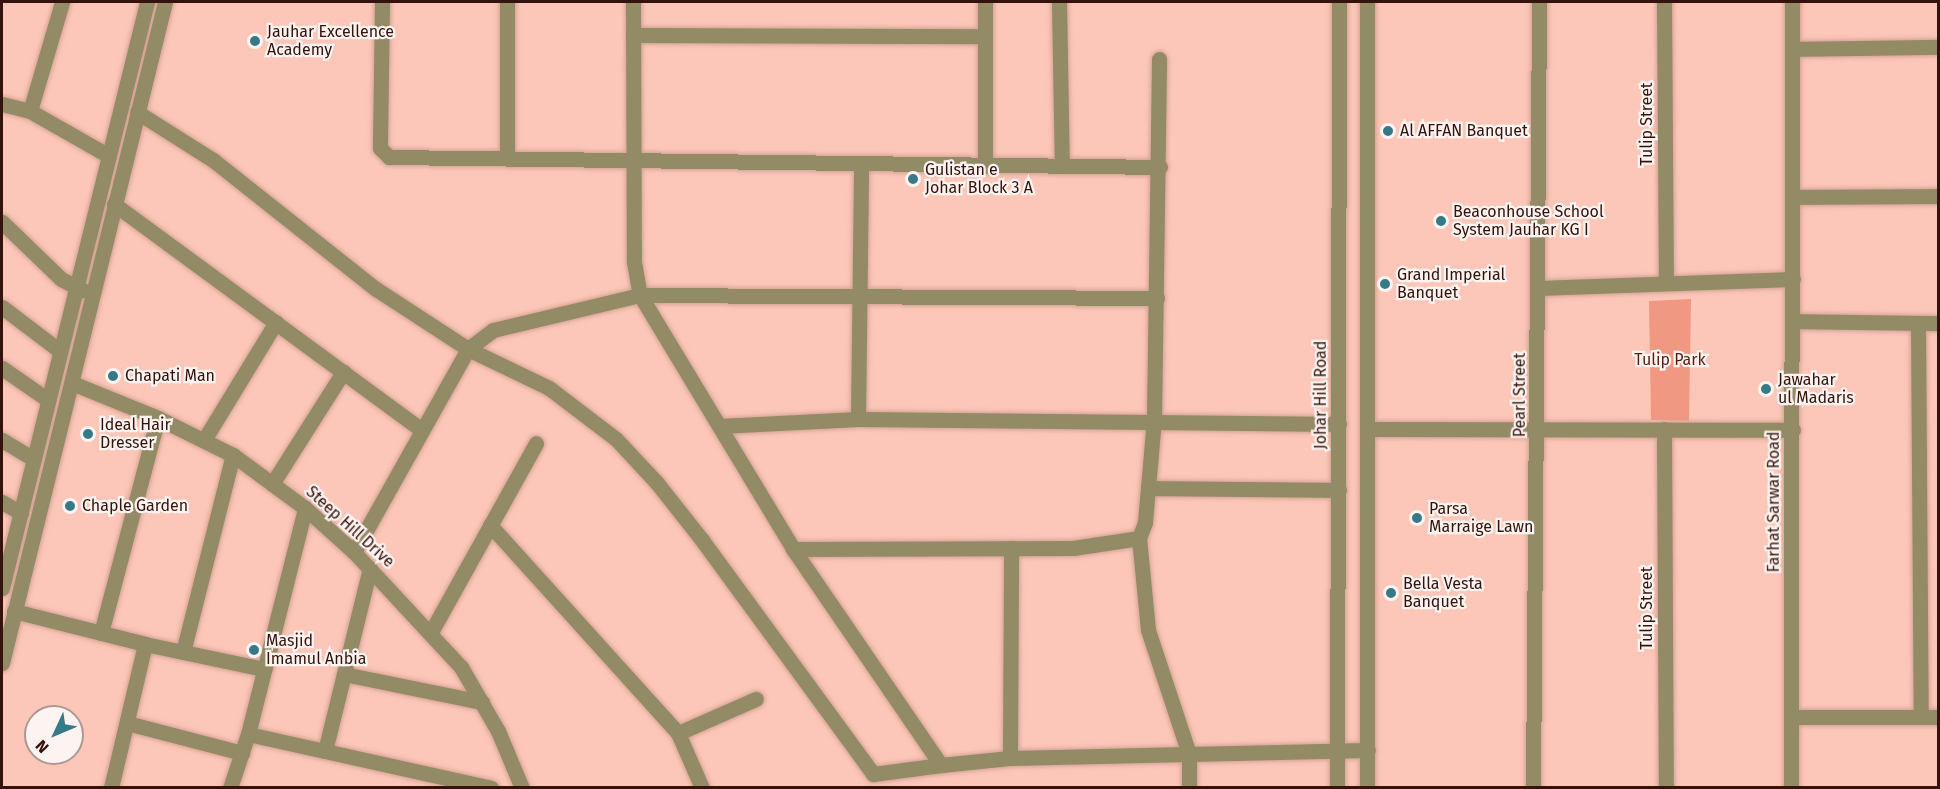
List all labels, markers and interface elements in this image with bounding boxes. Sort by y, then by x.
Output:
place label: Jauhar Excellence Academy [267,22,394,60]
marker: Jauhar Excellence Academy [248,34,262,48]
street label: Tulip Street [1637,82,1657,166]
place label: Al AFFAN Banquet [1400,121,1528,141]
marker: Al AFFAN Banquet [1381,124,1395,138]
place label: Gulistan e Johar Block 3 A [925,160,1033,198]
marker: Gulistan e Johar Block 3 A [906,172,920,186]
place label: Beaconhouse School System Jauhar KG I [1453,202,1604,240]
marker: Beaconhouse School System Jauhar KG I [1434,214,1448,228]
place label: Grand Imperial Banquet [1397,265,1505,303]
marker: Grand Imperial Banquet [1378,277,1392,291]
street label: Johar Hill Road [1311,341,1331,449]
park label: Tulip Park [1634,350,1706,370]
street label: Pearl Street [1510,353,1530,437]
place label: Chapati Man [125,366,215,386]
marker: Chapati Man [106,369,120,383]
place label: Jawahar ul Madaris [1778,370,1854,408]
marker: Jawahar ul Madaris [1759,382,1773,396]
place label: Ideal Hair Dresser [100,415,171,453]
marker: Ideal Hair Dresser [81,427,95,441]
street label: Farhat Sarwar Road [1764,432,1784,572]
street label: Steep Hill Drive [302,482,398,572]
place label: Chaple Garden [82,496,188,516]
marker: Chaple Garden [63,499,77,513]
place label: Parsa Marraige Lawn [1429,499,1533,537]
marker: Parsa Marraige Lawn [1410,511,1424,525]
street label: Tulip Street [1637,566,1657,650]
place label: Bella Vesta Banquet [1403,574,1483,612]
marker: Bella Vesta Banquet [1384,586,1398,600]
place label: Masjid Imamul Anbia [266,631,366,669]
marker: Masjid Imamul Anbia [247,643,261,657]
north arrow [24,705,84,765]
text: N [32,736,53,757]

